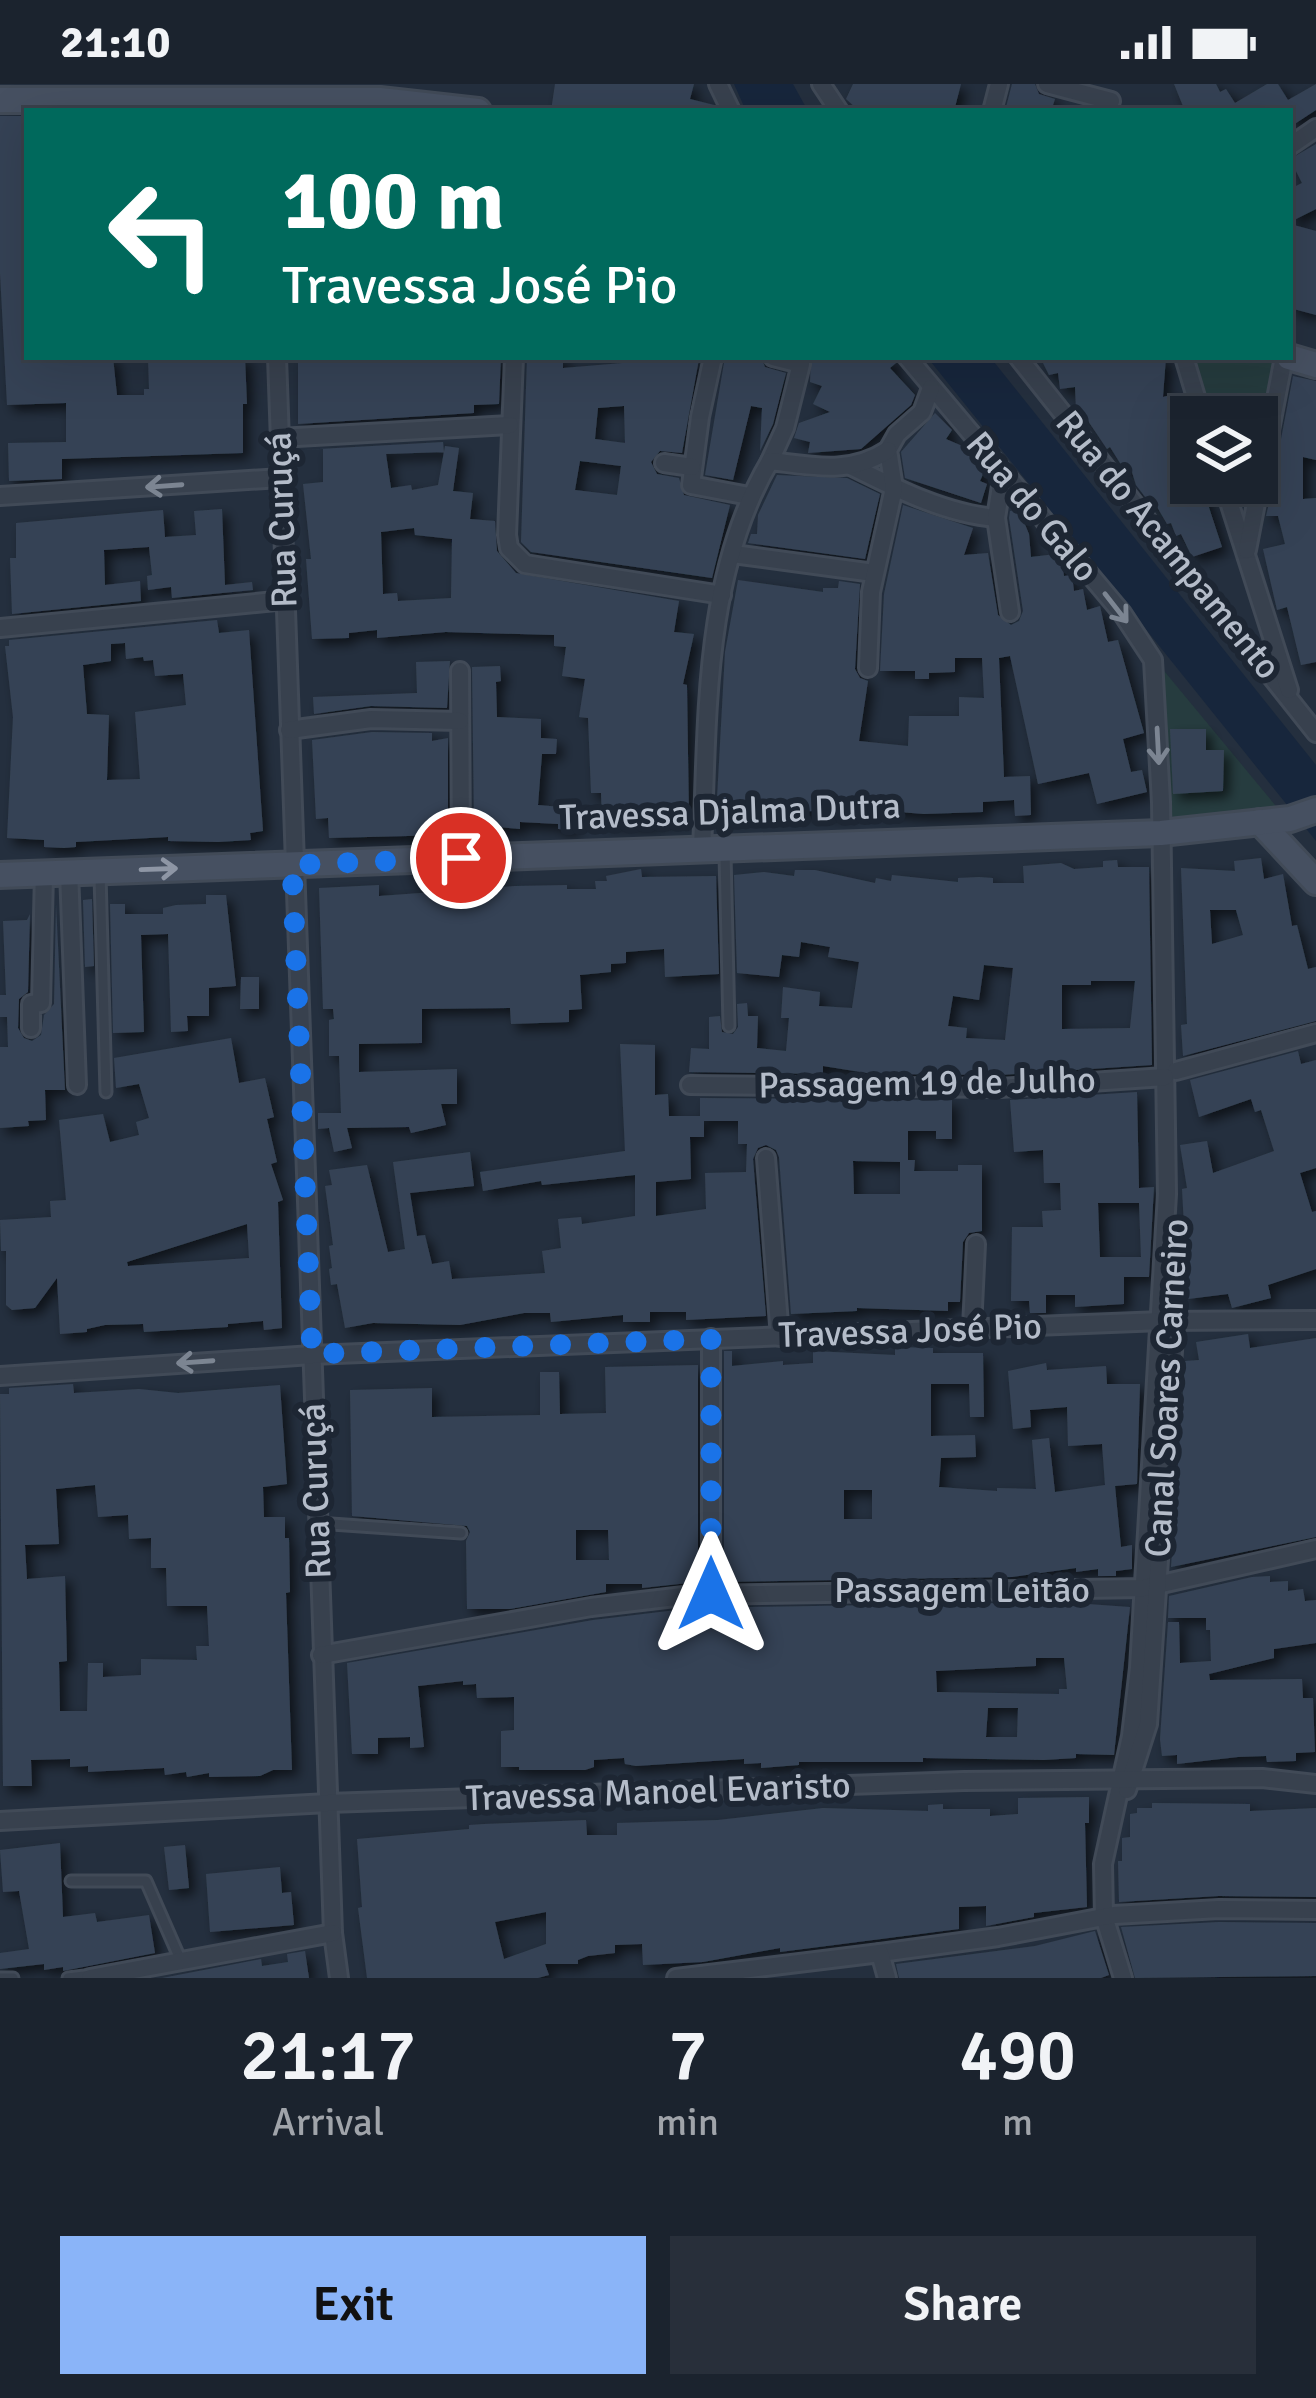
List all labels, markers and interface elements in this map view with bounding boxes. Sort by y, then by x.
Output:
text: 21:10 [60,15,170,70]
text: 100 m [282,149,504,253]
icon: left [84,156,240,312]
text: Travessa José Pio [282,252,678,319]
map controls [1170,396,1278,504]
button: layers [1170,396,1278,504]
street label: Rua do Acampamento [1046,402,1290,688]
street label: Rua do Galo [956,423,1108,591]
street label: Rua Curuçá [256,431,308,609]
one-way arrow [145,474,184,497]
one-way arrow [1102,591,1129,623]
one-way arrow [1147,726,1170,765]
street label: Travessa Djalma Dutra [558,784,902,840]
pin [410,807,512,909]
icon: arrive [428,825,494,891]
one-way arrow [139,857,178,880]
street label: Passagem 19 de Julho [758,1058,1096,1108]
street label: Canal Soares Carneiro [1136,1218,1198,1558]
street label: Travessa José Pio [777,1304,1043,1358]
one-way arrow [176,1351,215,1374]
street label: Rua Curuçá [290,1402,342,1580]
position arrow [648,1531,774,1657]
street label: Passagem Leitão [834,1568,1090,1613]
street label: Travessa Manoel Evaristo [465,1763,851,1821]
text: 21:17 [240,2011,416,2100]
text: 7 [668,2011,707,2100]
text: 490 [959,2011,1076,2100]
text: Arrival [272,2098,384,2146]
text: min [656,2098,719,2146]
text: m [1002,2098,1033,2146]
button: Exit [60,2236,646,2374]
button: Share [670,2236,1256,2374]

